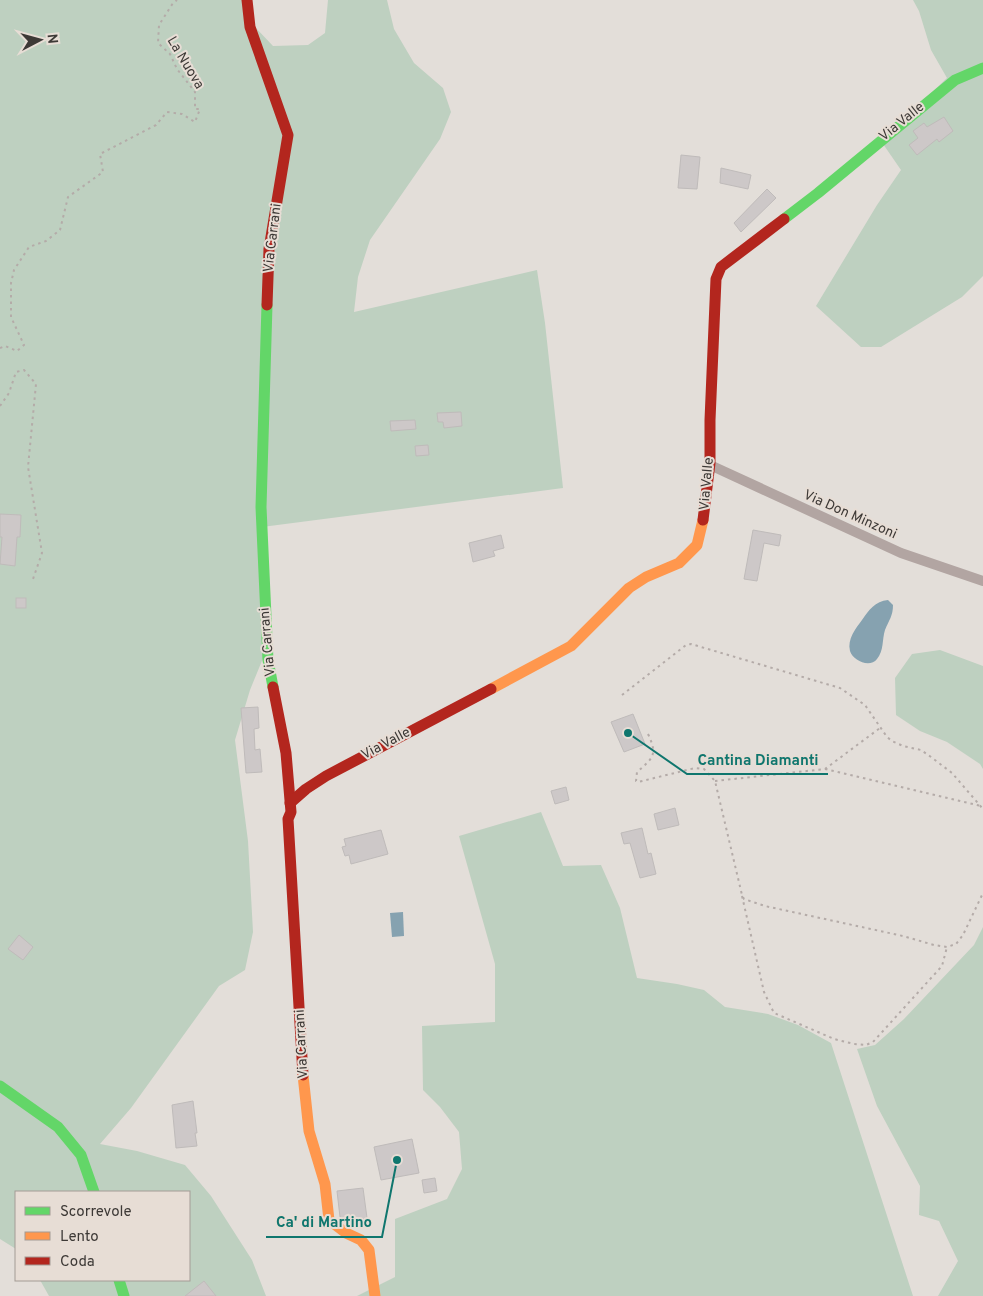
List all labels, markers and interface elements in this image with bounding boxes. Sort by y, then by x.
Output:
north arrow [15,15,65,65]
text: N [42,33,60,45]
street label: La Nuova [163,34,207,92]
street label: Via Valle [876,99,928,145]
street label: Via Carrani [260,202,286,274]
street label: Via Valle [696,457,718,511]
street label: Via Don Minzoni [801,487,899,543]
street label: Via Carrani [257,607,279,677]
street label: Via Valle [359,724,413,764]
callout: Cantina Diamanti [687,744,828,774]
text: Cantina Diamanti [698,752,818,771]
street label: Via Carrani [292,1009,312,1079]
legend [15,1191,190,1281]
text: Scorrevole [60,1203,132,1222]
callout: Ca' di Martino [266,1207,382,1237]
text: Ca' di Martino [276,1214,372,1233]
text: Lento [60,1228,99,1247]
text: Coda [60,1253,95,1272]

